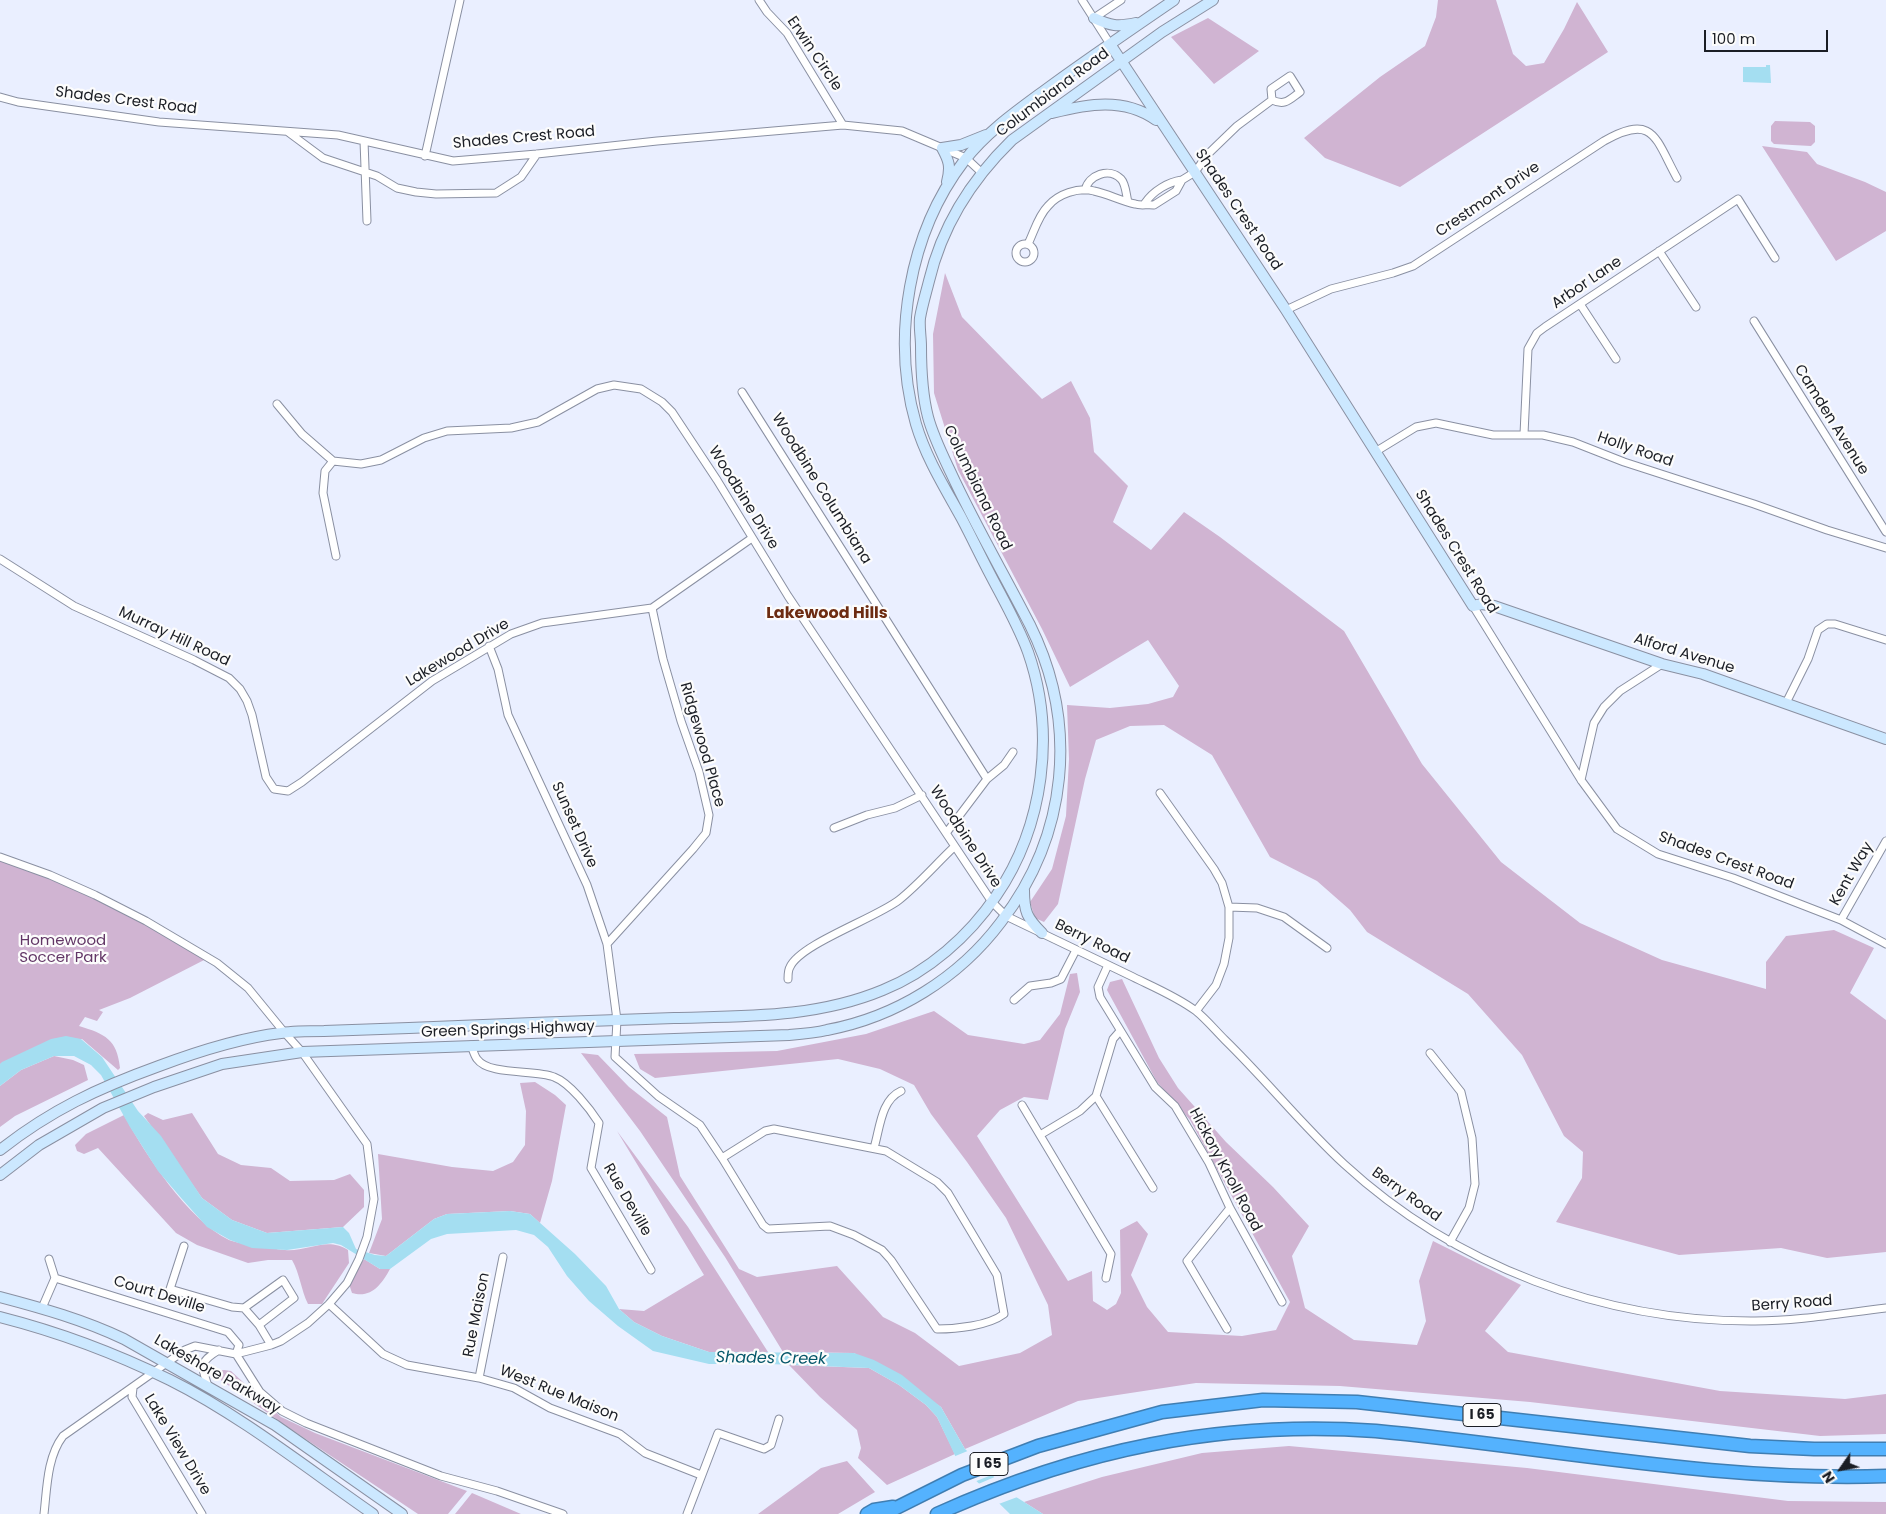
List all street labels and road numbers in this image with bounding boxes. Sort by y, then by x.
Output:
street label: Erwin Circle [783,13,845,95]
street label: Columbiana Road [993,45,1113,141]
street label: Shades Crest Road [54,83,198,119]
street label: Shades Crest Road [452,123,596,153]
street label: Shades Crest Road [1191,146,1285,274]
street label: Crestmont Drive [1433,159,1543,241]
street label: Arbor Lane [1549,253,1625,313]
street label: Camden Avenue [1790,362,1872,478]
street label: Woodbine Columbiana [767,410,875,568]
street label: Columbiana Road [939,423,1015,553]
street label: Holly Road [1595,429,1675,471]
street label: Woodbine Drive [704,443,782,553]
street label: Shades Crest Road [1411,487,1501,617]
street label: Murray Hill Road [115,603,233,671]
street label: Lakewood Drive [403,615,513,691]
street label: Alford Avenue [1631,630,1737,678]
street label: Ridgewood Place [676,681,728,809]
street label: Sunset Drive [547,779,601,871]
street label: Woodbine Drive [925,782,1005,892]
street label: Shades Crest Road [1656,828,1796,894]
street label: Kent Way [1827,839,1877,909]
street label: Berry Road [1052,916,1132,968]
street label: Green Springs Highway [421,1018,595,1042]
street label: Hickory Knoll Road [1185,1105,1265,1235]
street label: Rue Deville [599,1161,655,1239]
street label: Berry Road [1368,1164,1444,1226]
street label: Rue Maison [460,1271,494,1359]
street label: Court Deville [111,1273,207,1317]
street label: Berry Road [1751,1292,1833,1316]
street label: Lakeshore Parkway [151,1332,283,1418]
street label: West Rue Maison [497,1362,621,1426]
street label: Lake View Drive [140,1391,214,1499]
road number: I 65 [1463,1404,1501,1426]
road number: I 65 [970,1452,1008,1476]

